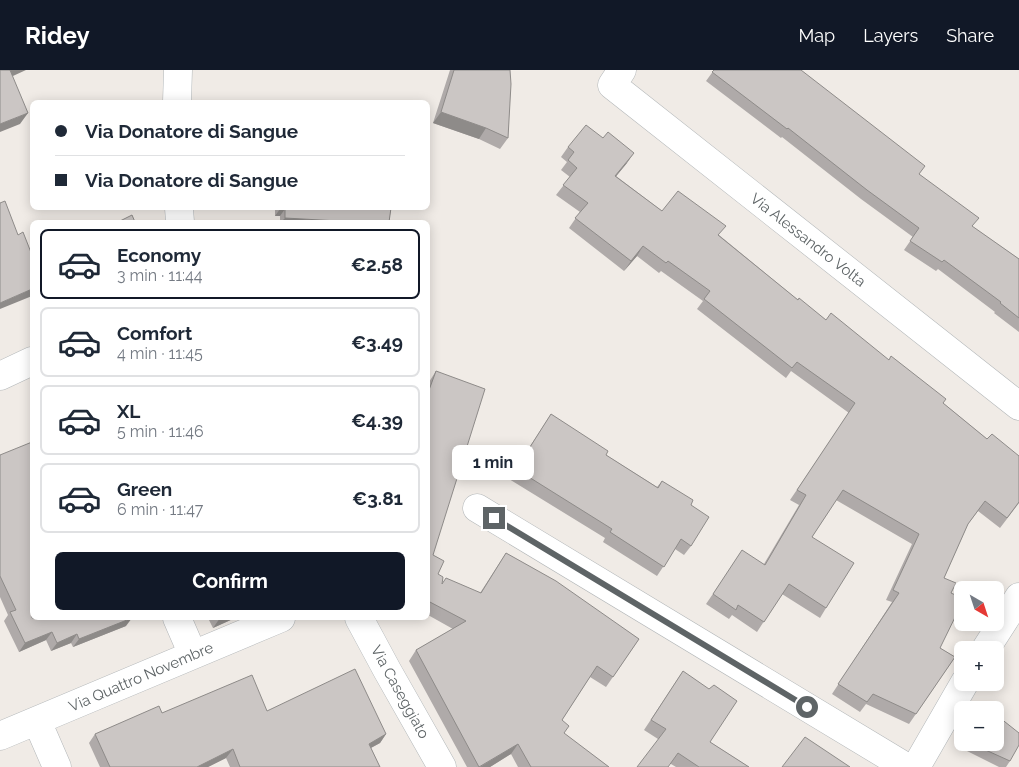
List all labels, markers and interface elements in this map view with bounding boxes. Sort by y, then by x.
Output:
text: Ridey [25,21,90,50]
text: Map [799,25,835,46]
text: Layers [863,25,918,46]
text: Share [946,25,994,46]
text: Via Donatore di Sangue [85,120,298,142]
text: Via Donatore di Sangue [85,169,298,191]
street label: Via Alessandro Volta [747,189,869,291]
icon: car [57,242,102,287]
text: Economy [117,244,201,266]
text: €2.58 [351,253,403,275]
text: 3 min · 11:44 [117,266,203,285]
icon: car [57,320,102,365]
text: Comfort [117,322,192,344]
text: €3.49 [351,331,403,353]
text: 4 min · 11:45 [117,344,203,363]
icon: car [57,398,102,443]
text: XL [117,400,140,422]
text: €4.39 [351,409,403,431]
text: 5 min · 11:46 [117,422,204,441]
callout: 1 min [453,446,535,480]
text: 1 min [473,453,513,472]
icon: car [57,476,102,521]
text: Green [117,478,172,500]
text: €3.81 [352,487,403,509]
text: 6 min · 11:47 [117,500,203,519]
route end [483,507,505,529]
button: Confirm [55,552,405,610]
north arrow [954,581,1004,631]
map controls [954,581,1004,751]
street label: Via Quattro Novembre [66,638,216,716]
button: + [954,641,1004,691]
street label: Via Caseggiato [367,642,433,742]
route start [796,696,818,718]
button: − [954,701,1004,751]

